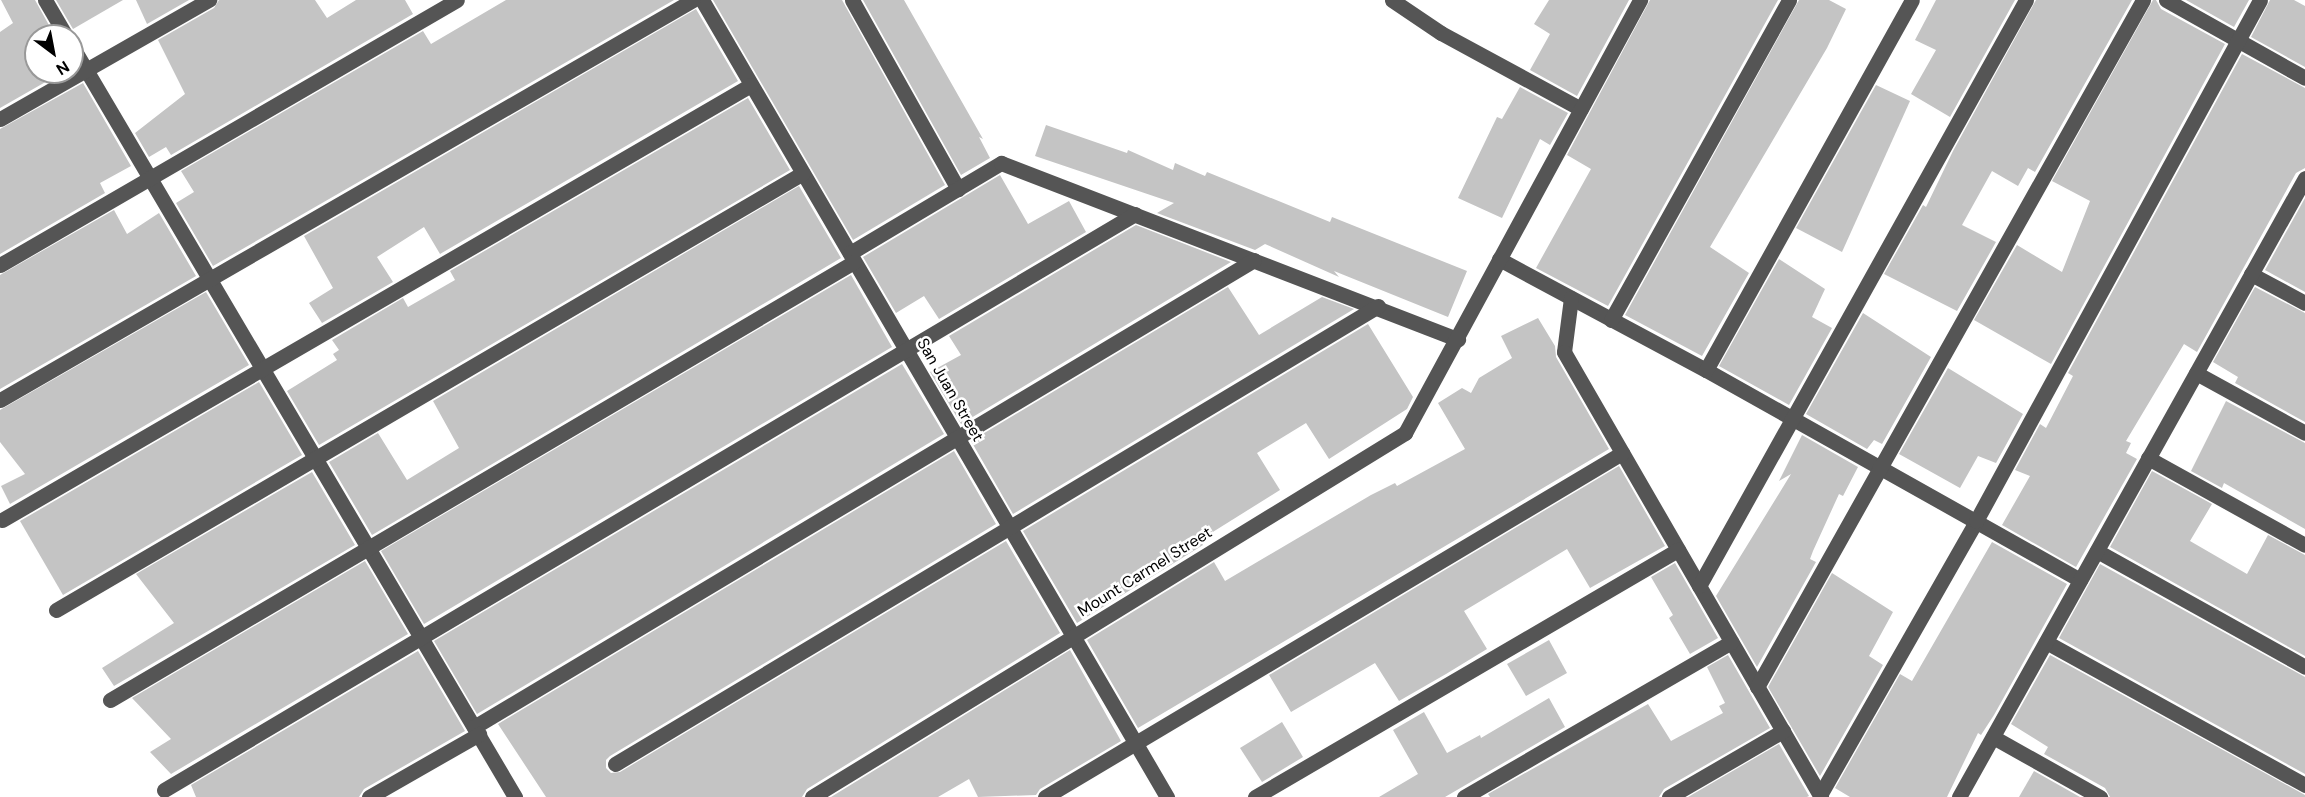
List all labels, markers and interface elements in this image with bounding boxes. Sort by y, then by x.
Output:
north arrow [24,24,84,84]
text: N [52,56,73,80]
street label: San Juan Street [913,335,987,445]
street label: Mount Carmel Street [1074,523,1216,621]

